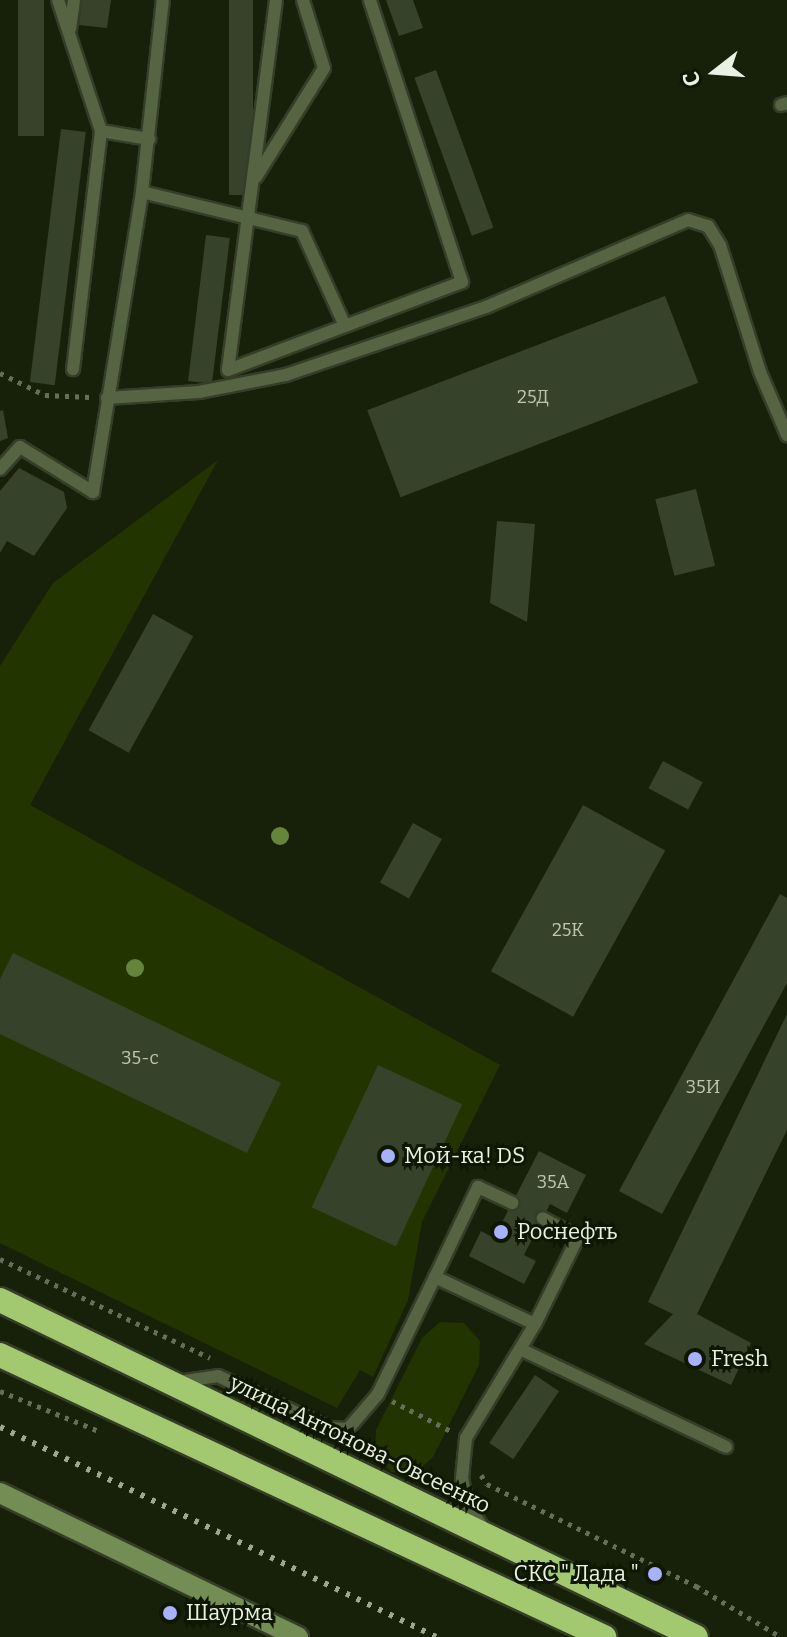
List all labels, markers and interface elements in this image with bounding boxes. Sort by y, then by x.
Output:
north arrow [675,32,755,112]
text: С [677,69,707,90]
house number: 25Д [517,386,549,408]
house number: 25К [552,919,584,941]
house number: 35-с [121,1047,159,1069]
house number: 35И [686,1076,720,1098]
place label: Мой-ка! DS [404,1143,525,1169]
marker: Мой-ка! DS [379,1147,397,1165]
house number: 35А [537,1171,569,1193]
place label: Роснефть [517,1219,617,1245]
marker: Роснефть [492,1223,510,1241]
place label: Fresh [711,1346,768,1372]
marker: Fresh [686,1350,704,1368]
street label: улица Антонова-Овсеенко [225,1369,495,1519]
place label: СКС " Лада " [513,1561,639,1587]
marker: СКС " Лада " [646,1565,664,1583]
place label: Шаурма [186,1600,273,1626]
marker: Шаурма [161,1604,179,1622]

